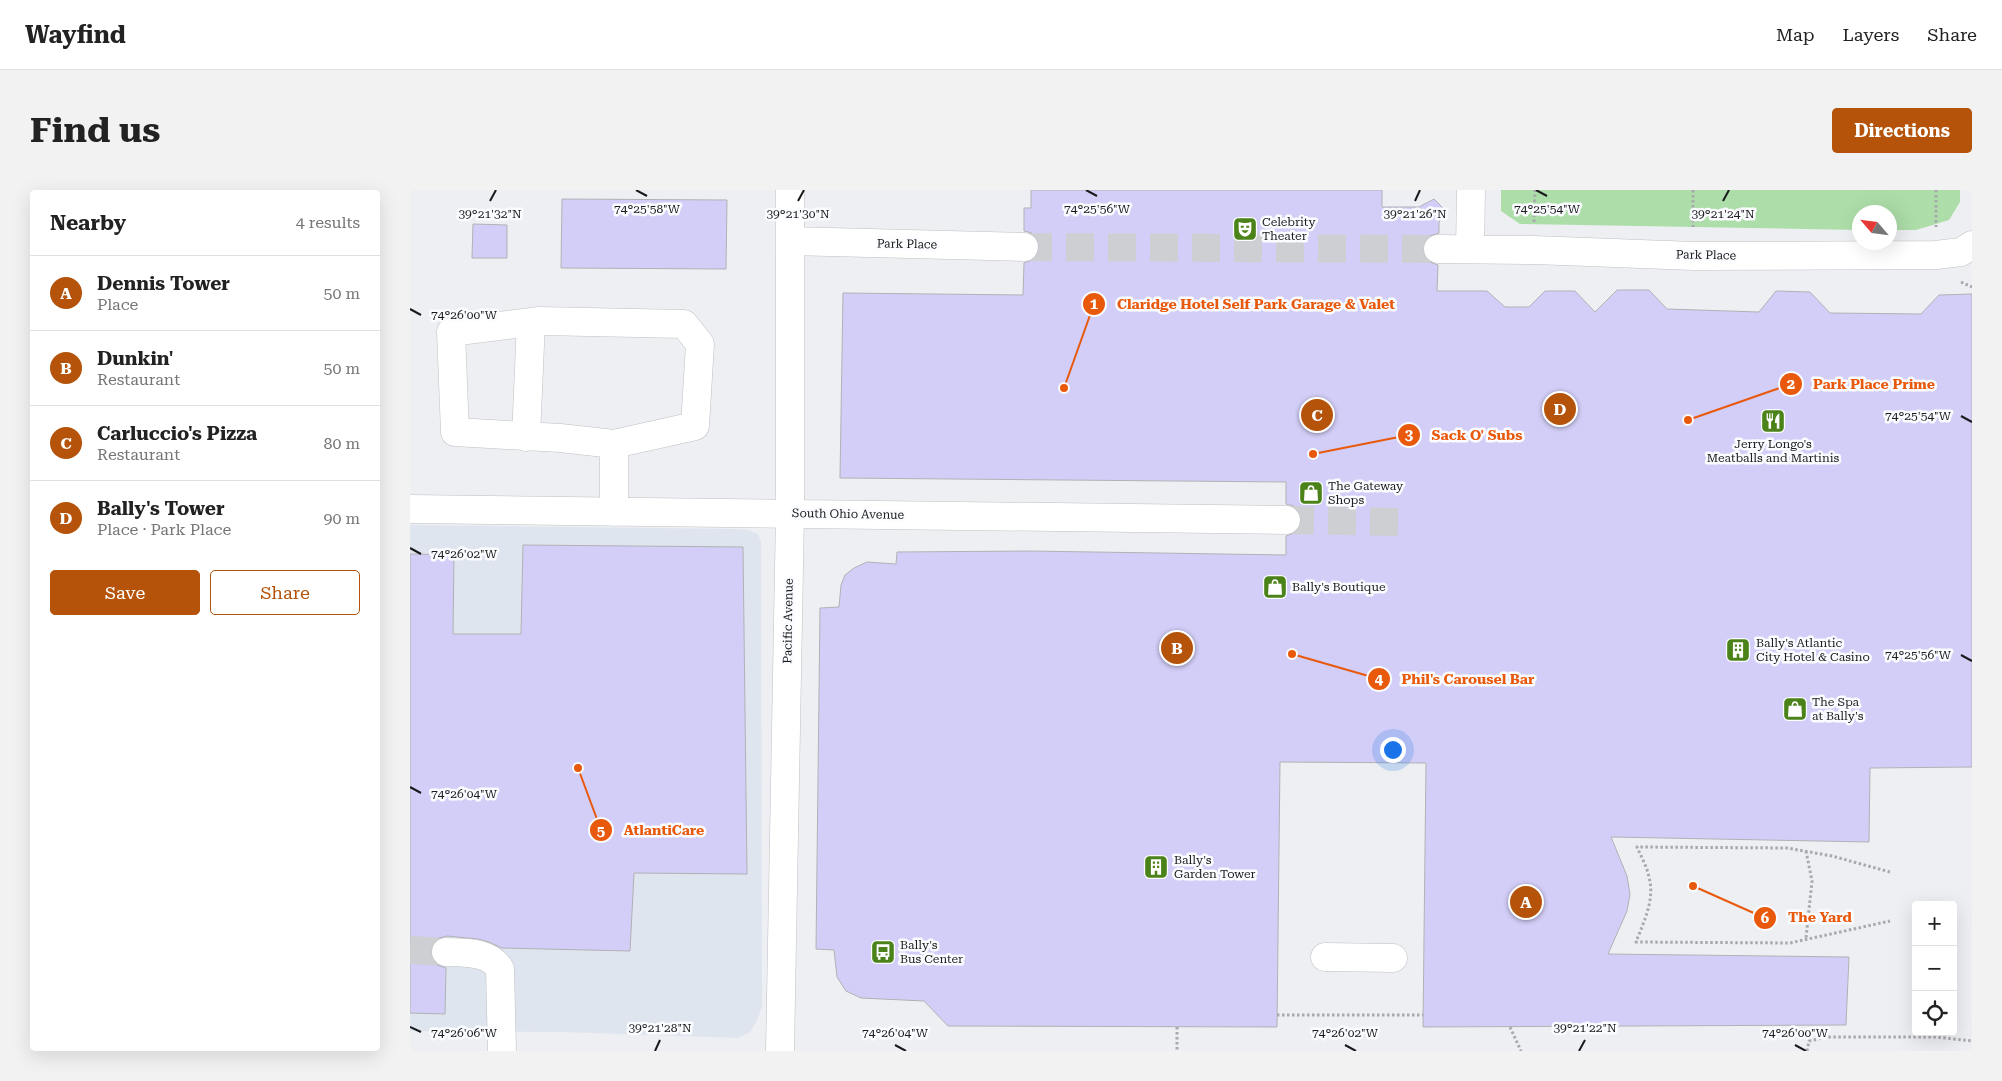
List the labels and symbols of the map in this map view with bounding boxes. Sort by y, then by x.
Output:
text: 74°25'58"W [614,202,681,216]
text: 74°25'56"W [1064,202,1131,216]
text: 74°25'54"W [1514,202,1581,216]
north arrow [1852,205,1897,250]
text: 39°21'32"N [458,207,522,221]
text: 39°21'30"N [766,207,830,221]
text: 39°21'26"N [1383,207,1447,221]
text: 39°21'24"N [1691,207,1755,221]
place label: Celebrity Theater [1262,215,1316,243]
theatre icon: Celebrity Theater [1232,216,1258,242]
street label: Park Place [877,236,938,252]
street label: Park Place [1676,247,1737,263]
callout: Claridge Hotel Self Park Garage & Valet [1082,289,1405,318]
text: 1 [1090,295,1099,313]
text: Claridge Hotel Self Park Garage & Valet [1117,296,1395,312]
text: 74°26'00"W [431,308,498,322]
callout: Park Place Prime [1778,369,1945,398]
text: 2 [1787,375,1795,393]
text: Park Place Prime [1813,376,1935,392]
pin: D [1544,390,1576,428]
pin: C [1301,396,1333,434]
restaurant icon: Jerry Longo's Meatballs and Martinis [1760,408,1786,434]
text: 74°25'54"W [1885,409,1952,423]
callout: Sack O' Subs [1396,421,1532,450]
text: 3 [1405,426,1414,444]
text: Sack O' Subs [1432,427,1522,443]
place label: Jerry Longo's Meatballs and Martinis [1707,437,1840,465]
place label: The Gateway Shops [1328,479,1404,507]
shop icon: The Gateway Shops [1298,480,1324,506]
street label: South Ohio Avenue [792,506,905,522]
text: 74°26'02"W [431,547,498,561]
shop icon: Bally's Boutique [1262,574,1288,600]
street label: Pacific Avenue [780,578,796,664]
place label: Bally's Boutique [1292,580,1386,594]
pin: B [1161,629,1193,667]
place label: Bally's Atlantic City Hotel & Casino [1756,636,1870,664]
building icon: Bally's Atlantic City Hotel & Casino [1725,637,1751,663]
text: 74°25'56"W [1885,648,1952,662]
callout: Phil's Carousel Bar [1367,664,1545,693]
text: 4 [1375,670,1384,688]
text: Phil's Carousel Bar [1402,671,1535,687]
place label: The Spa at Bally's [1812,695,1864,723]
shop icon: The Spa at Bally's [1782,696,1808,722]
your location [1380,737,1406,763]
text: 74°26'04"W [431,787,498,801]
callout: AtlantiCare [589,816,714,845]
text: 5 [597,822,605,840]
text: AtlantiCare [624,822,704,838]
place label: Bally's Garden Tower [1174,853,1256,881]
building icon: Bally's Garden Tower [1143,854,1169,880]
pin: A [1510,883,1542,921]
callout: The Yard [1753,903,1861,932]
text: 6 [1761,909,1770,927]
text: The Yard [1788,909,1853,925]
place label: Bally's Bus Center [900,938,963,966]
bus stop icon: Bally's Bus Center [870,939,896,965]
text: 39°21'28"N [628,1021,692,1035]
text: 39°21'22"N [1553,1021,1617,1035]
text: 74°26'06"W [431,1026,498,1040]
text: 74°26'04"W [862,1026,929,1040]
text: 74°26'02"W [1312,1026,1379,1040]
text: 74°26'00"W [1762,1026,1829,1040]

